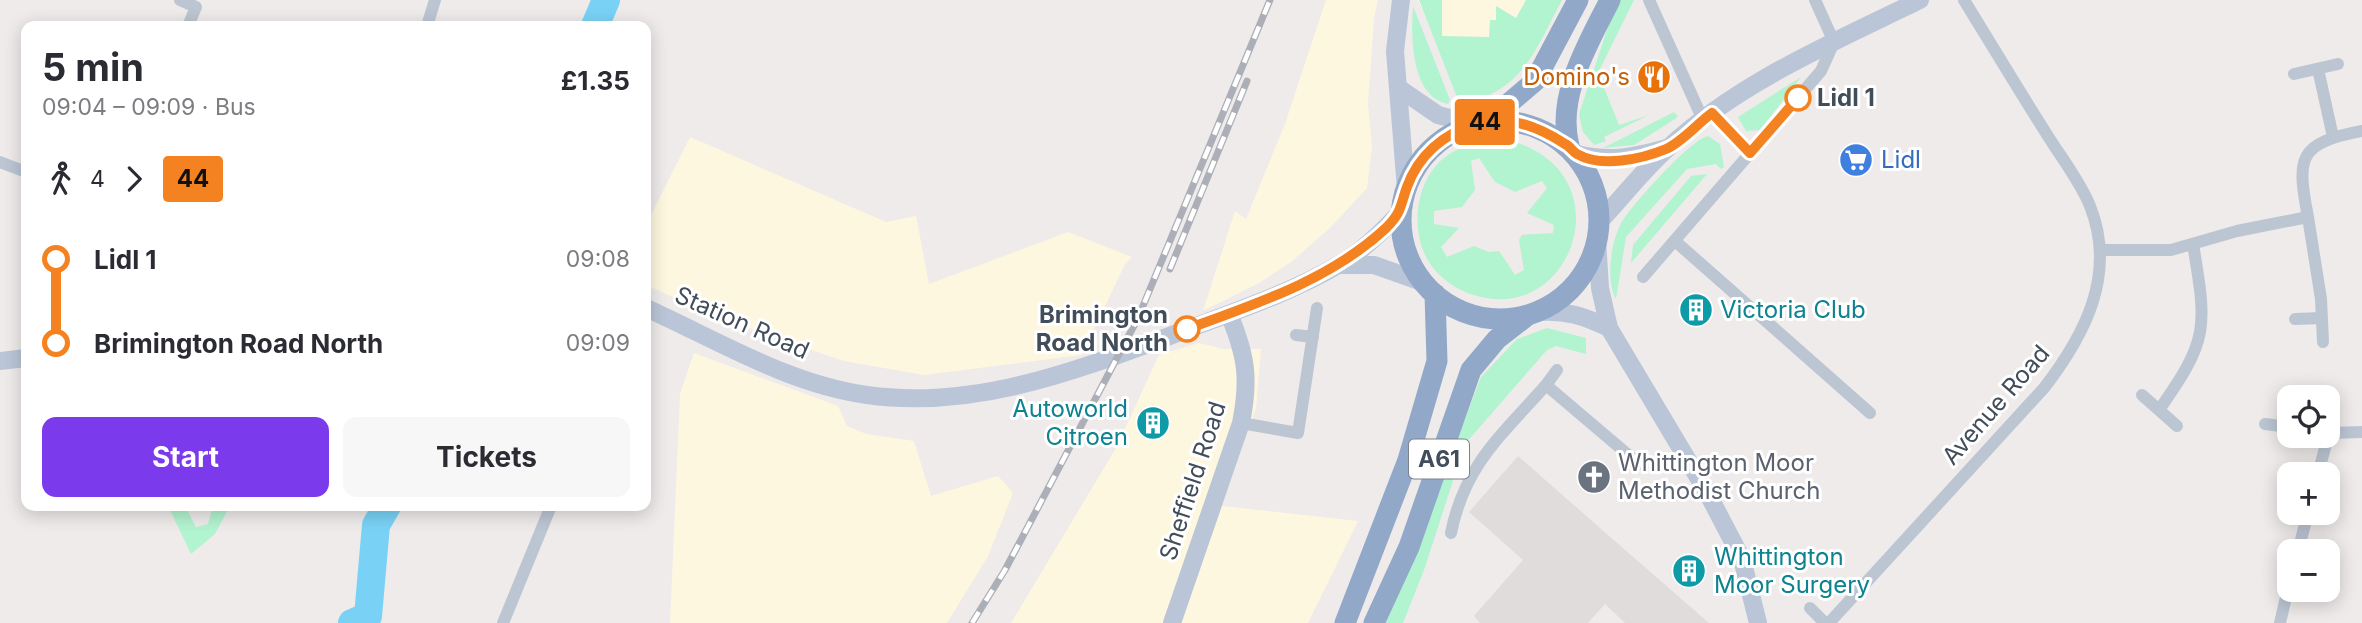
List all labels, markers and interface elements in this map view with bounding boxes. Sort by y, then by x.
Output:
text: 5 min [42,44,144,90]
restaurant icon: Domino's [1635,58,1673,96]
place label: Domino's [1523,62,1630,91]
text: £1.35 [561,65,630,96]
place label: Lidl 1 [1817,83,1875,112]
marker: Lidl 1 [1785,85,1811,111]
text: 09:04 – 09:09 · Bus [42,93,256,121]
line badge: 44 [1454,99,1516,145]
text: 44 [1469,107,1501,136]
supermarket icon: Lidl [1837,141,1875,179]
place label: Lidl [1881,145,1921,174]
icon: walk [42,160,80,198]
icon: forward [115,160,153,198]
text: 44 [177,164,209,193]
text: 4 [90,165,105,193]
text: Lidl 1 [94,244,157,275]
text: 09:08 [566,245,630,273]
street label: Station Road [671,280,814,365]
building icon: Victoria Club [1677,291,1715,329]
place label: Victoria Club [1720,295,1866,324]
place label: Brimington Road North [1036,300,1168,357]
marker: Brimington Road North [1174,316,1200,342]
text: Brimington Road North [94,328,383,359]
text: 09:09 [566,329,630,357]
street label: Avenue Road [1936,339,2055,470]
map controls [2277,385,2340,602]
button: locate [2277,385,2340,448]
place label: Autoworld Citroen [1012,394,1128,451]
street label: Sheffield Road [1153,398,1232,564]
building icon: Autoworld Citroen [1134,404,1172,442]
button: Start [42,417,329,497]
button: Tickets [343,417,630,497]
road number: A61 [1409,440,1469,478]
place label: Whittington Moor Methodist Church [1618,448,1820,505]
church icon: Whittington Moor Methodist Church [1575,458,1613,496]
button: + [2277,462,2340,525]
button: − [2277,539,2340,602]
place label: Whittington Moor Surgery [1714,542,1870,599]
building icon: Whittington Moor Surgery [1670,552,1708,590]

